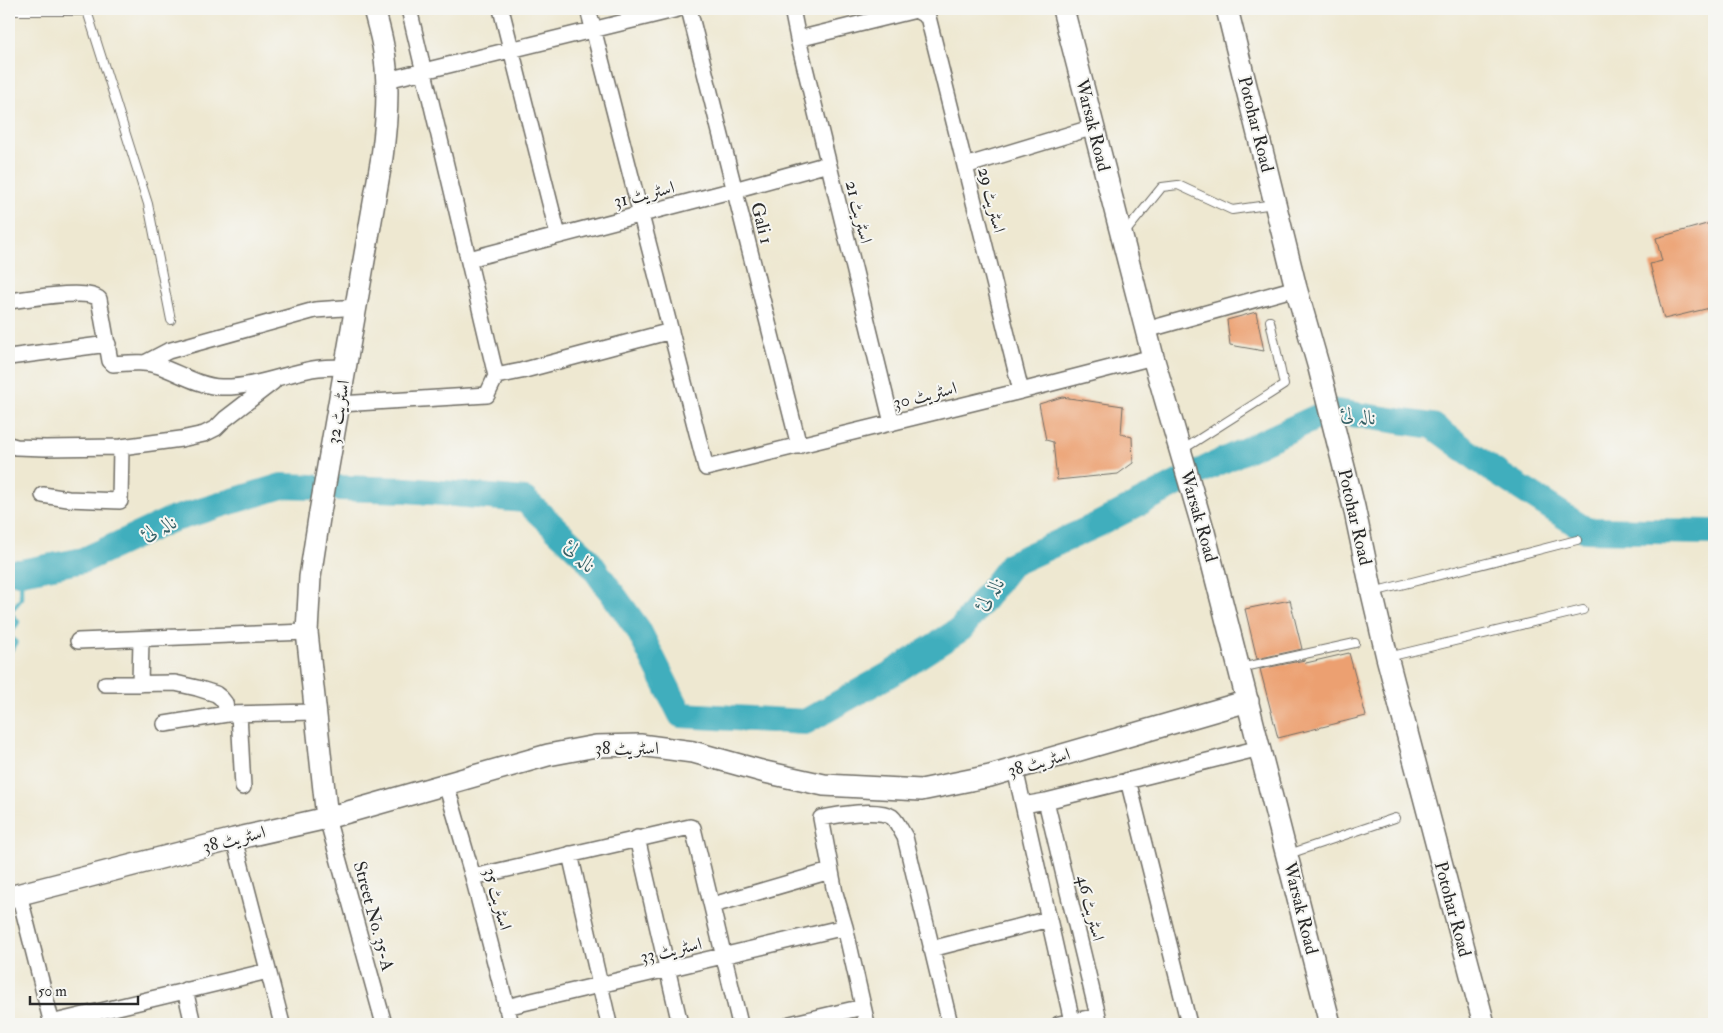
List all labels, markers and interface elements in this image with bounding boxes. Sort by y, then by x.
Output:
street label: Potohar Road [1233,74,1279,175]
street label: Warsak Road [1070,76,1115,174]
street label: اسٹریٹ 29 [972,165,1011,235]
street label: اسٹریٹ 31 [611,176,677,213]
street label: اسٹریٹ 21 [840,178,877,246]
street label: Gali 1 [745,200,778,246]
street label: اسٹریٹ 30 [891,376,959,414]
street label: اسٹریٹ 32 [322,378,355,446]
water label: نالہ لئ [1337,401,1378,431]
street label: Warsak Road [1174,467,1223,565]
street label: Potohar Road [1332,467,1377,568]
water label: نالہ لئ [136,510,181,547]
water label: نالہ لئ [558,534,601,578]
water label: نالہ لئ [968,572,1010,617]
street label: اسٹریٹ 38 [595,737,659,760]
street label: اسٹریٹ 38 [1005,743,1073,782]
street label: اسٹریٹ 38 [200,821,268,858]
street label: Street No. 35-A [348,859,399,974]
street label: Warsak Road [1278,859,1323,957]
street label: Potohar Road [1429,859,1476,960]
street label: اسٹریٹ 35 [478,866,517,933]
street label: اسٹریٹ 46 [1071,873,1110,944]
street label: اسٹریٹ 33 [638,932,704,969]
scale bar [30,973,138,1005]
text: 50 m [38,982,67,1001]

